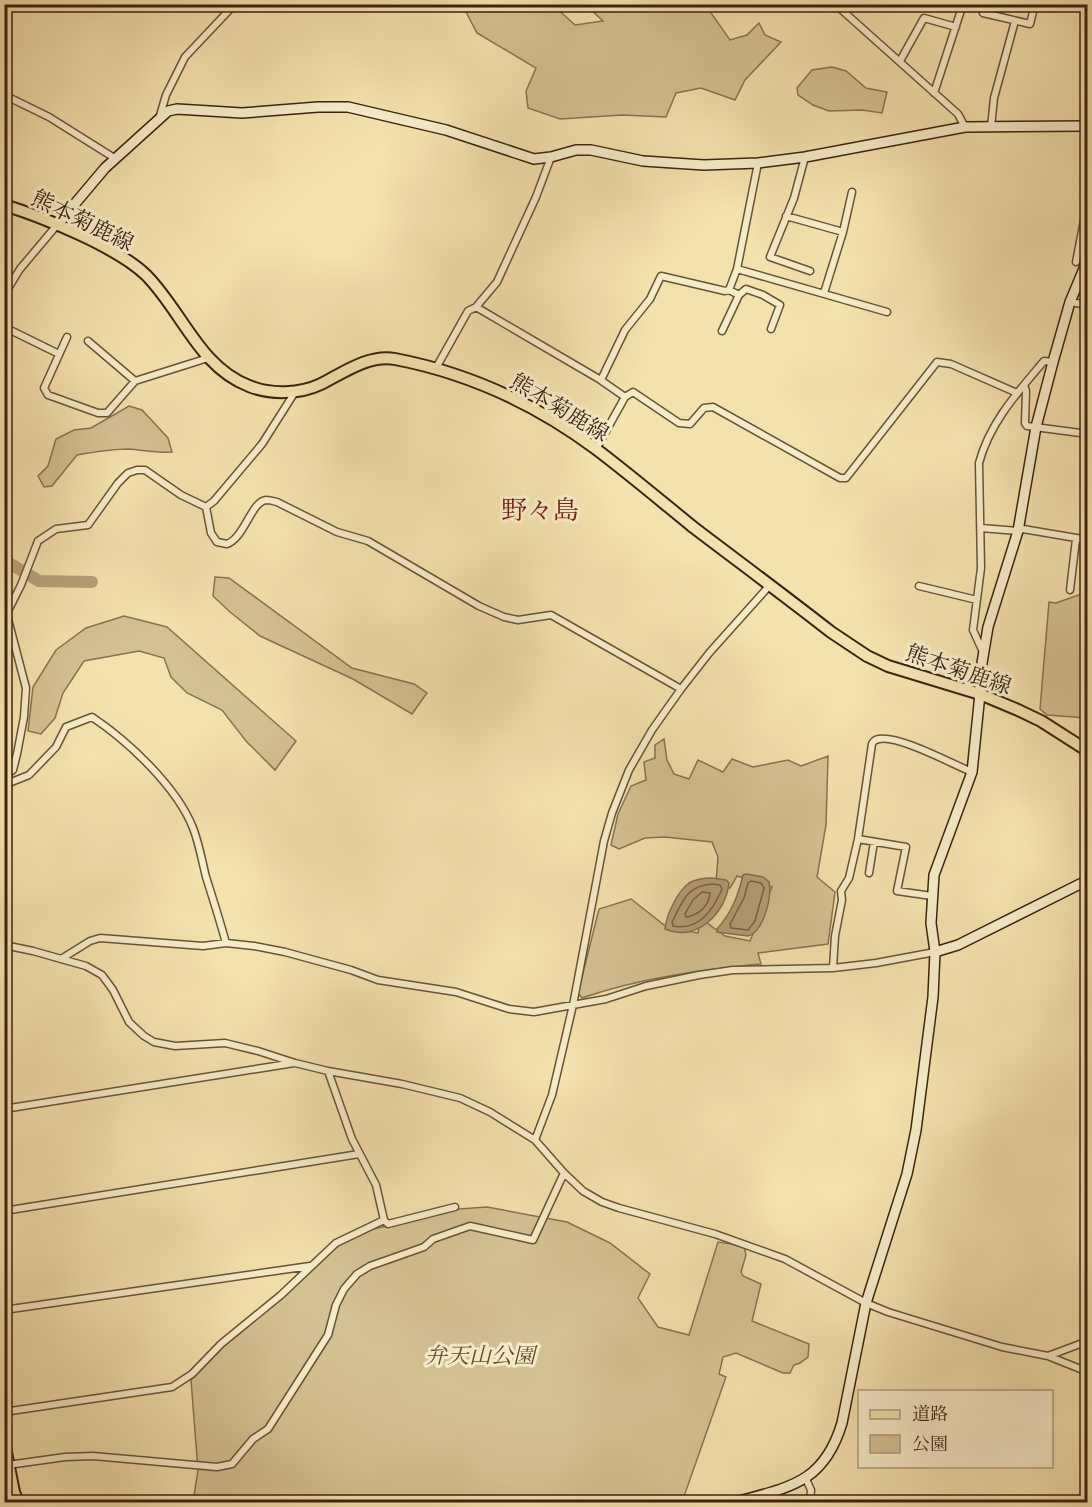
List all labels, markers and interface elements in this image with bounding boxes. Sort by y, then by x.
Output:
street label: 熊本菊鹿線 [28,186,137,256]
street label: 熊本菊鹿線 [506,369,613,446]
district label: 野々島 [501,497,579,525]
street label: 熊本菊鹿線 [903,641,1015,699]
park label: 弁天山公園 [425,1344,538,1368]
legend [858,1390,1053,1468]
text: 道路 [912,1404,948,1424]
text: 公園 [912,1435,948,1454]

